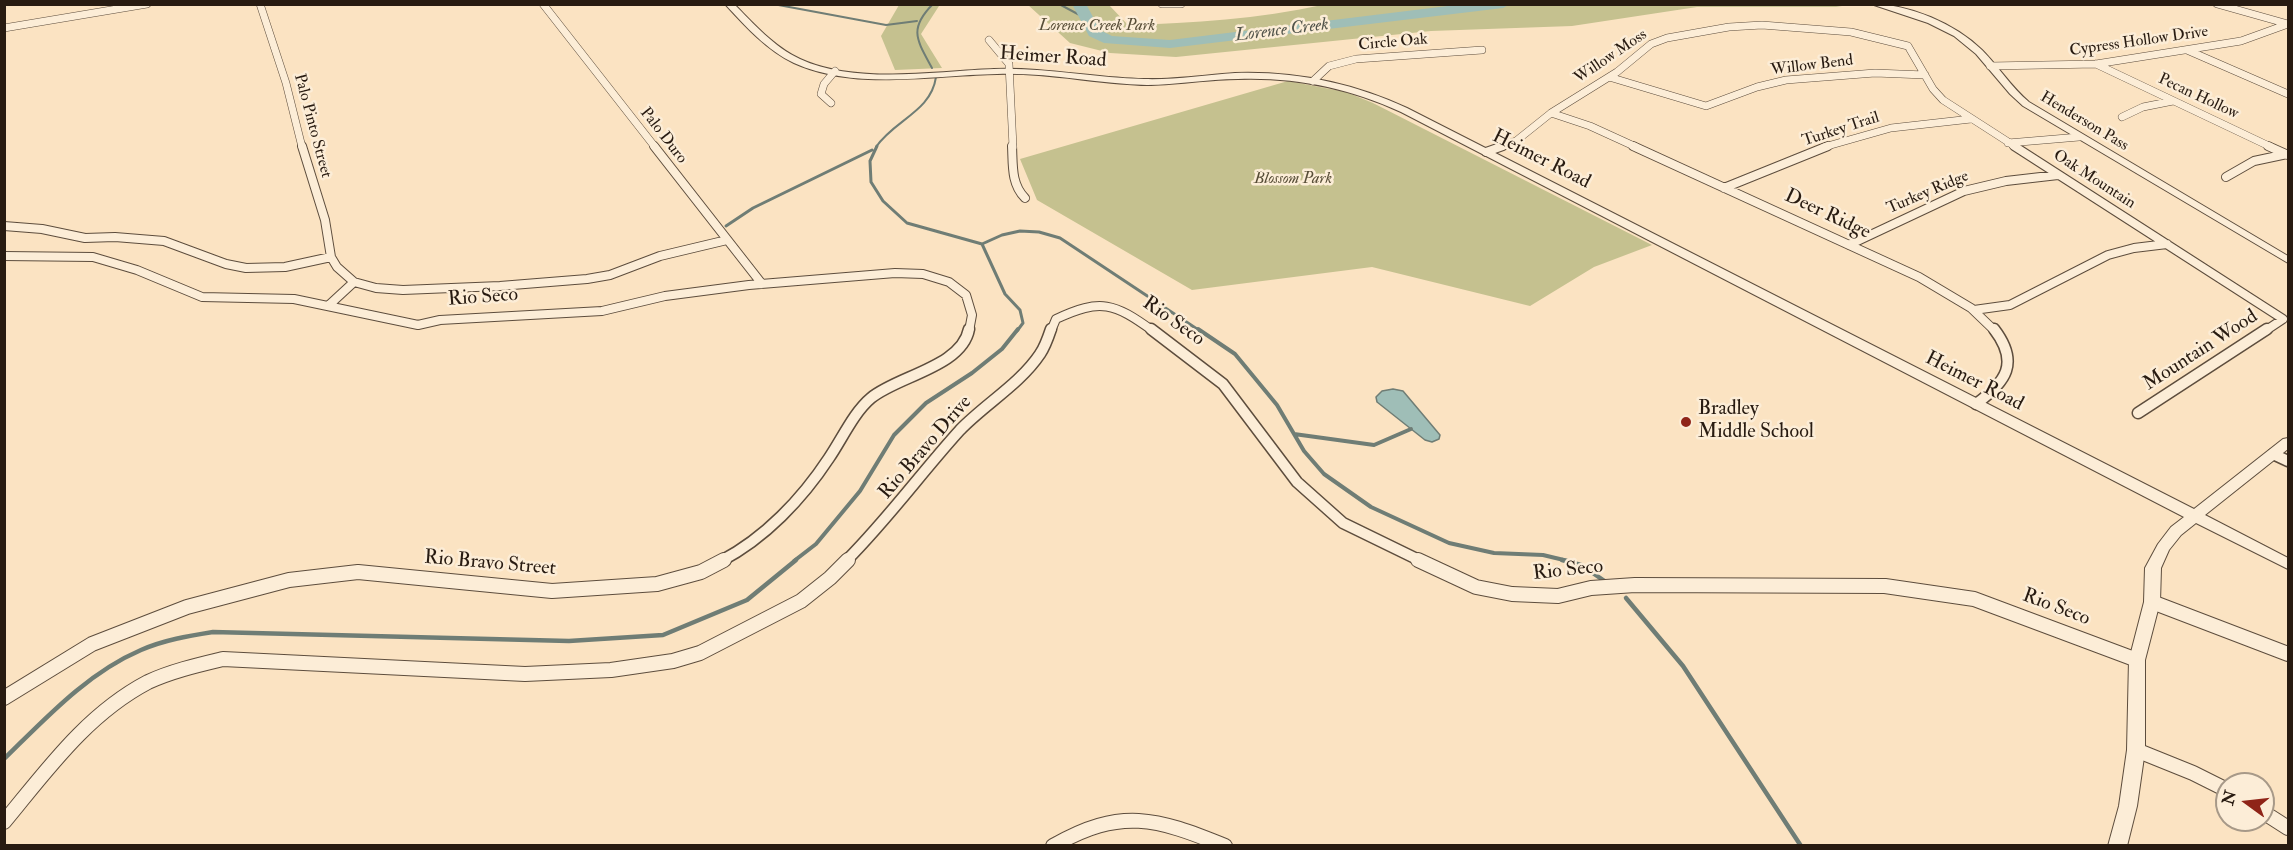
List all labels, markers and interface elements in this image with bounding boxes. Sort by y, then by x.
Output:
water label: Lorence Creek [1234,15,1330,47]
park label: Lorence Creek Park [1039,17,1155,37]
street label: Cypress Hollow Drive [2068,23,2210,61]
street label: Willow Moss [1571,26,1651,88]
street label: Circle Oak [1358,30,1428,56]
street label: Heimer Road [999,42,1107,74]
street label: Willow Bend [1770,51,1854,81]
street label: Pecan Hollow [2155,70,2241,124]
street label: Palo Pinto Street [289,72,335,180]
street label: Henderson Pass [2036,88,2132,156]
street label: Palo Duro [635,104,691,168]
street label: Turkey Trail [1800,109,1882,151]
street label: Heimer Road [1488,125,1594,195]
street label: Oak Mountain [2049,146,2139,214]
street label: Turkey Ridge [1884,167,1972,219]
park label: Blossom Park [1254,170,1332,190]
street label: Deer Ridge [1780,185,1874,245]
street label: Rio Seco [447,284,519,312]
street label: Rio Seco [1137,292,1209,352]
street label: Mountain Wood [2139,305,2263,397]
street label: Heimer Road [1921,347,2027,417]
street label: Rio Bravo Drive [874,391,978,505]
place label: Bradley Middle School [1698,398,1814,445]
marker: Bradley Middle School [1679,415,1693,429]
street label: Rio Bravo Street [423,546,557,582]
street label: Rio Seco [1532,555,1604,587]
street label: Rio Seco [2019,584,2093,632]
north arrow [2215,772,2275,832]
text: N [2218,788,2241,807]

